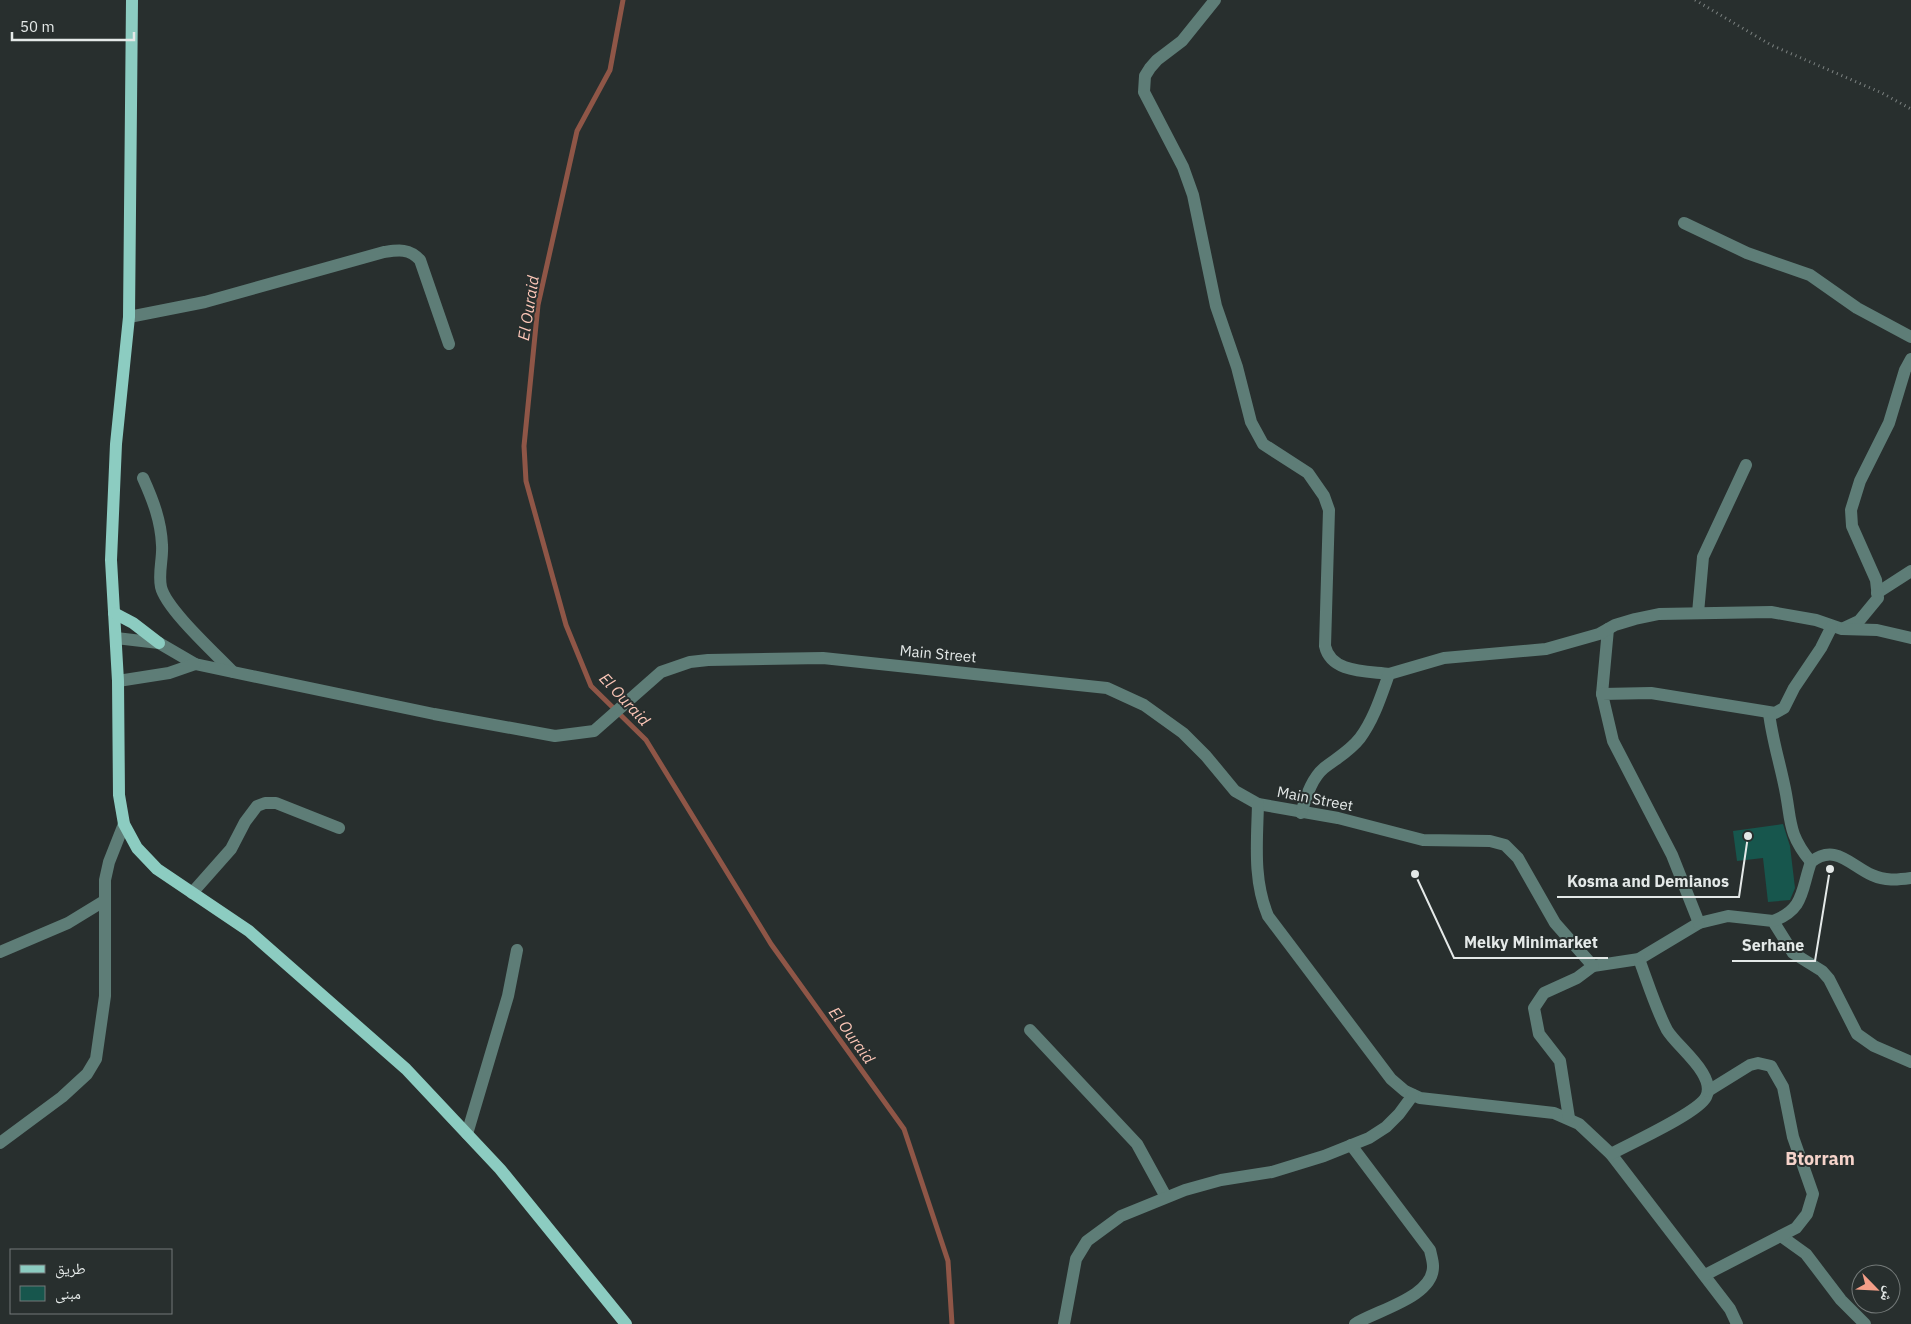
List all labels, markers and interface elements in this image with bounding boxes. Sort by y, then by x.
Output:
scale bar [12,10,135,42]
text: 50 m [20,17,55,36]
water label: El Ouraid [513,273,543,342]
street label: Main Street [899,641,977,666]
water label: El Ouraid [595,668,655,730]
street label: Main Street [1275,782,1355,815]
callout: Kosma and Demianos [1557,866,1739,897]
text: Kosma and Demianos [1567,871,1729,891]
callout: Melky Minimarket [1454,927,1608,958]
callout: Serhane [1732,930,1815,961]
text: Melky Minimarket [1464,932,1598,952]
text: Serhane [1742,935,1804,955]
water label: El Ouraid [825,1003,880,1068]
district label: Btorram [1785,1147,1855,1170]
legend [10,1249,172,1314]
text: طريق [55,1259,86,1279]
north arrow [1851,1264,1901,1314]
text: مبنى [55,1284,81,1304]
text: ش [1877,1284,1899,1305]

